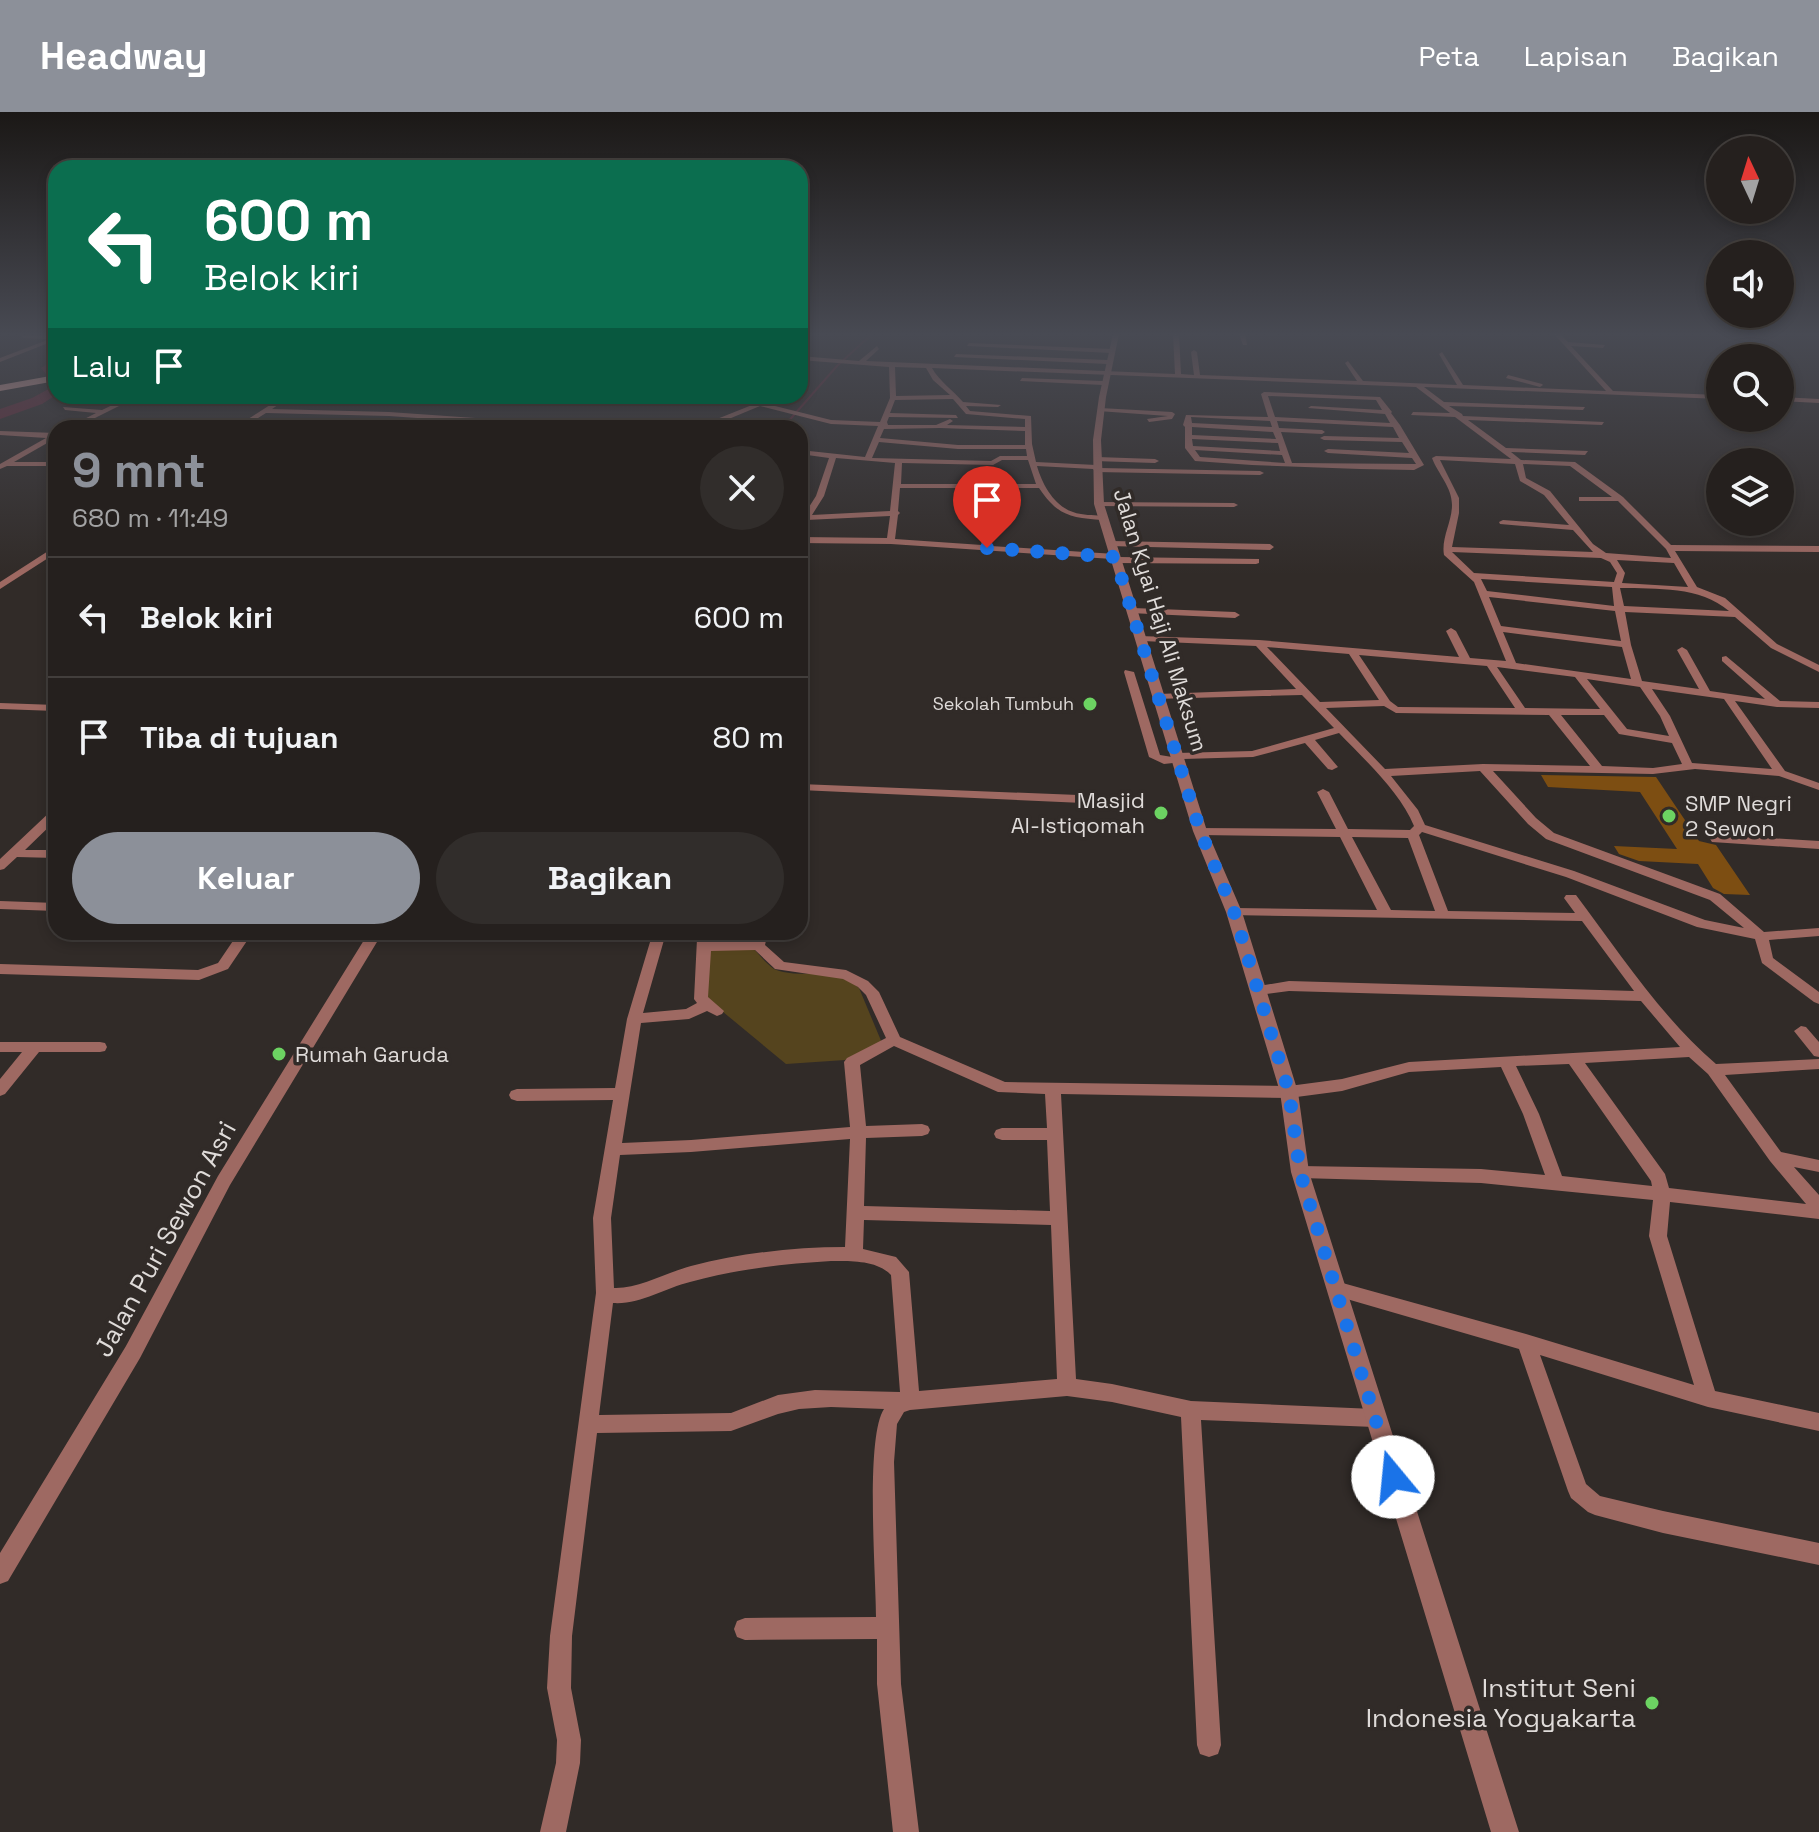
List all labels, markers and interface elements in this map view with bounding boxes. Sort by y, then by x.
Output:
text: Headway [40,32,207,80]
text: Peta [1418,38,1480,74]
text: Lapisan [1524,38,1628,74]
text: Bagikan [1672,38,1779,74]
north arrow [1706,136,1794,224]
map controls [1706,136,1794,536]
text: 600 m [204,185,373,256]
icon: left [72,192,176,296]
button: sound [1706,240,1794,328]
text: Belok kiri [204,255,359,301]
icon: arrive [147,344,191,388]
button: search [1706,344,1794,432]
text: Lalu [72,347,131,386]
text: 9 mnt [72,440,206,501]
button: close [700,446,784,530]
button: layers [1706,448,1794,536]
pin [953,466,1021,548]
icon: arrive [965,478,1009,522]
street label: Jalan Kyai Haji Ali Maksum [1108,485,1214,755]
text: 680 m · 11:49 [72,501,229,535]
icon: left [72,595,116,639]
text: Belok kiri [140,598,273,637]
text: 600 m [694,598,784,637]
place label: Sekolah Tumbuh [933,692,1074,715]
marker: Sekolah Tumbuh [1081,695,1099,713]
icon: arrive [72,715,116,759]
text: Tiba di tujuan [140,718,339,757]
text: 80 m [713,718,784,757]
place label: Masjid Al-Istiqomah [1011,786,1145,839]
place label: SMP Negri 2 Sewon [1685,789,1792,842]
marker: Masjid Al-Istiqomah [1152,804,1170,822]
marker: SMP Negri 2 Sewon [1660,807,1678,825]
button: Keluar [72,832,420,924]
button: Bagikan [436,832,784,924]
place label: Rumah Garuda [295,1040,449,1068]
marker: Rumah Garuda [270,1045,288,1063]
street label: Jalan Puri Sewon Asri [86,1115,244,1363]
position arrow [1351,1435,1435,1519]
place label: Institut Seni Indonesia Yogyakarta [1366,1671,1636,1735]
marker: Institut Seni Indonesia Yogyakarta [1643,1694,1661,1712]

